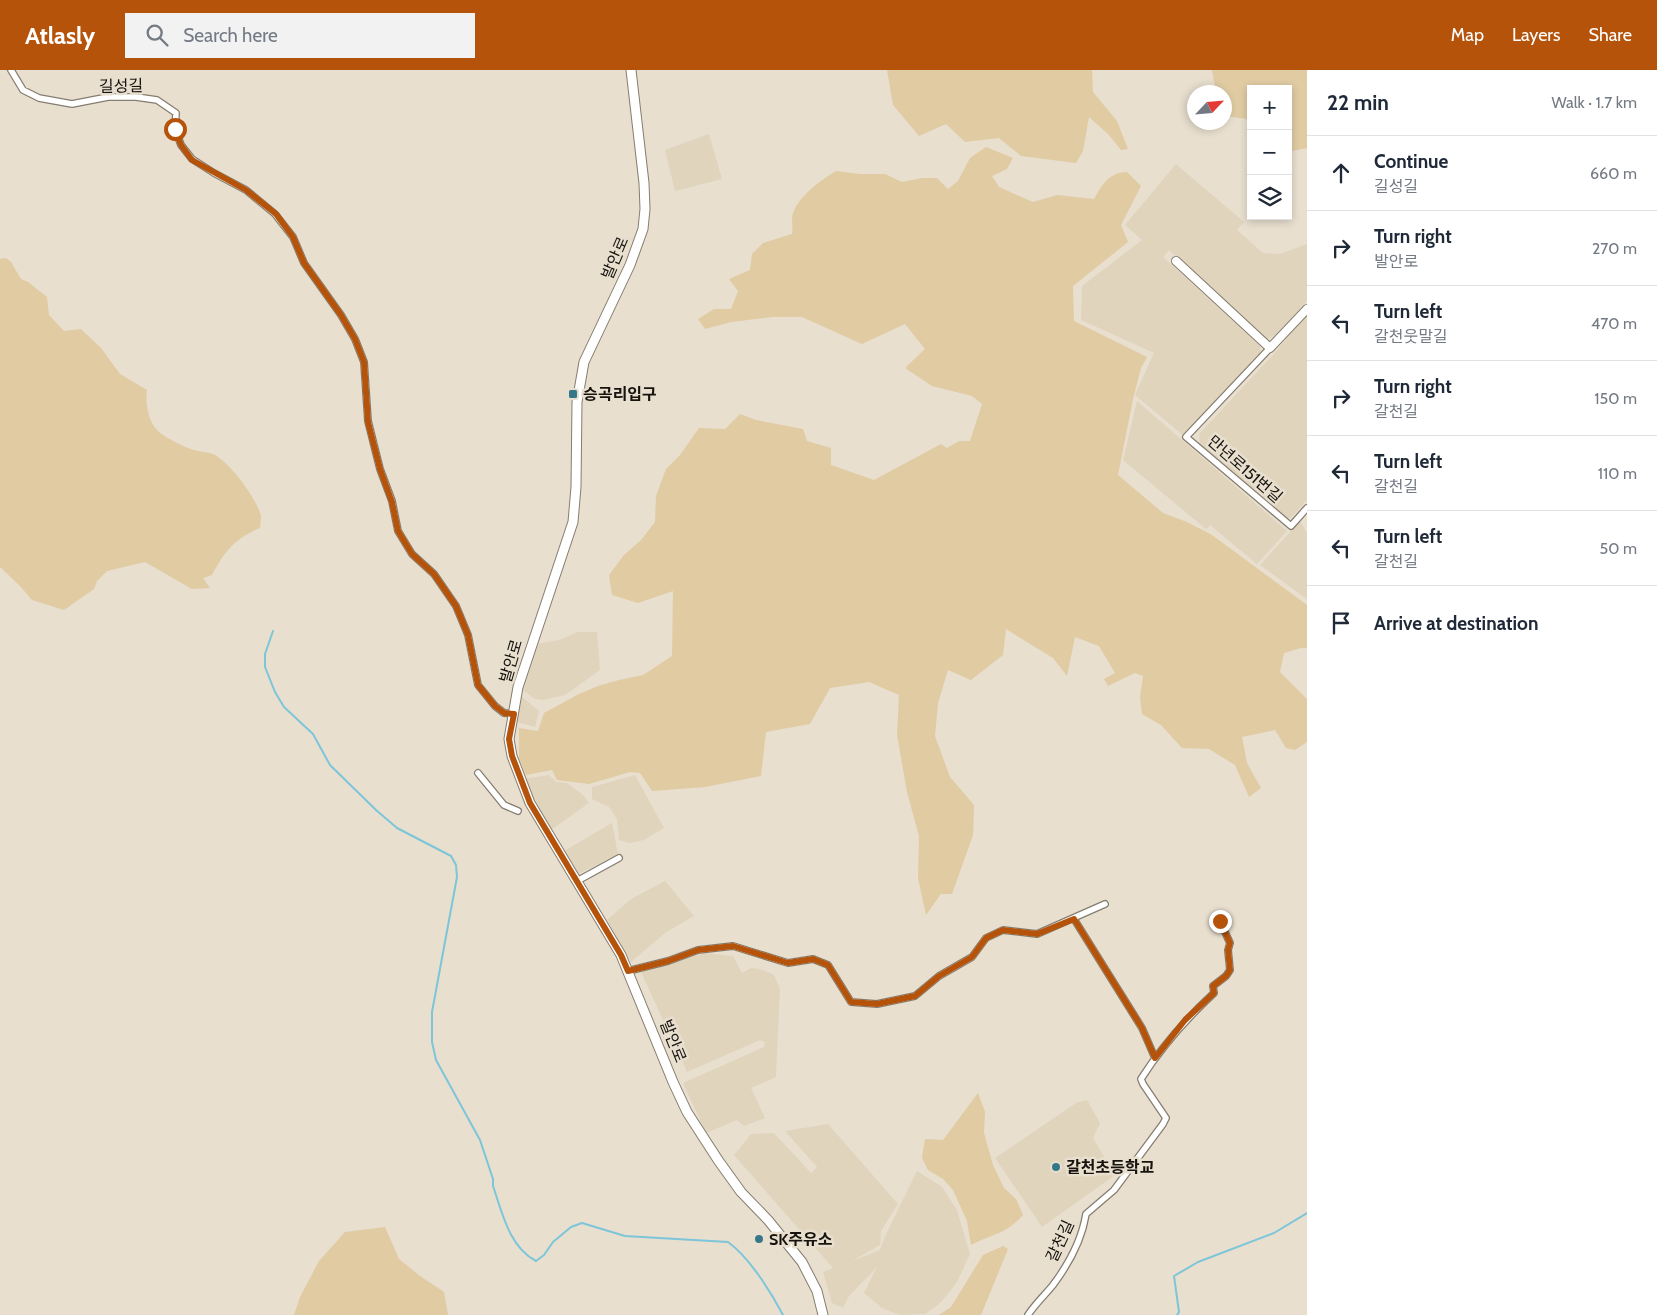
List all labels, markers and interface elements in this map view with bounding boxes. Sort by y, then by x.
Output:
search box [125,13,475,58]
text: Atlasly [25,21,95,50]
icon: search [143,21,171,49]
text: Search here [183,24,278,47]
text: Map [1451,24,1484,46]
text: Layers [1512,24,1561,46]
text: Share [1589,24,1632,46]
street label: 길성길 [99,76,143,96]
north arrow [1187,85,1232,130]
map controls [1247,85,1292,220]
button: + [1247,85,1292,130]
text: 22 min [1327,90,1389,115]
text: Walk · 1.7 km [1551,93,1637,112]
route start [164,118,187,141]
button: − [1247,130,1292,175]
text: Continue [1374,150,1448,173]
icon: ahead [1327,159,1355,187]
text: 660 m [1590,164,1637,183]
button: layers [1247,175,1292,220]
text: 길성길 [1374,177,1418,196]
text: Turn right [1374,225,1452,248]
street label: 발안로 [598,234,632,282]
icon: right [1327,234,1355,262]
text: 270 m [1592,239,1637,258]
text: 발안로 [1374,252,1418,271]
text: Turn left [1374,300,1442,323]
icon: left [1327,309,1355,337]
text: 470 m [1591,314,1637,333]
text: 갈천웃말길 [1374,327,1448,346]
text: Turn right [1374,375,1452,398]
icon: right [1327,384,1355,412]
place label: 승곡리입구 [583,385,657,404]
marker: 승곡리입구 [567,388,579,400]
text: 150 m [1594,389,1637,408]
text: 갈천길 [1374,402,1418,421]
street label: 만년로151번길 [1204,431,1286,507]
text: Turn left [1374,450,1442,473]
icon: left [1327,459,1355,487]
text: 110 m [1598,464,1637,483]
text: 갈천길 [1374,477,1418,496]
text: Turn left [1374,525,1442,548]
icon: left [1327,534,1355,562]
text: 50 m [1600,539,1637,558]
text: 갈천길 [1374,552,1418,571]
icon: arrive [1327,609,1355,637]
text: Arrive at destination [1374,612,1538,635]
street label: 발안로 [496,637,526,685]
route end [1209,910,1232,933]
street label: 발안로 [656,1017,690,1065]
place label: 갈천초등학교 [1066,1158,1155,1177]
marker: 갈천초등학교 [1050,1161,1062,1173]
street label: 갈천길 [1042,1217,1078,1265]
place label: SK주유소 [769,1230,833,1249]
marker: SK주유소 [753,1233,765,1245]

